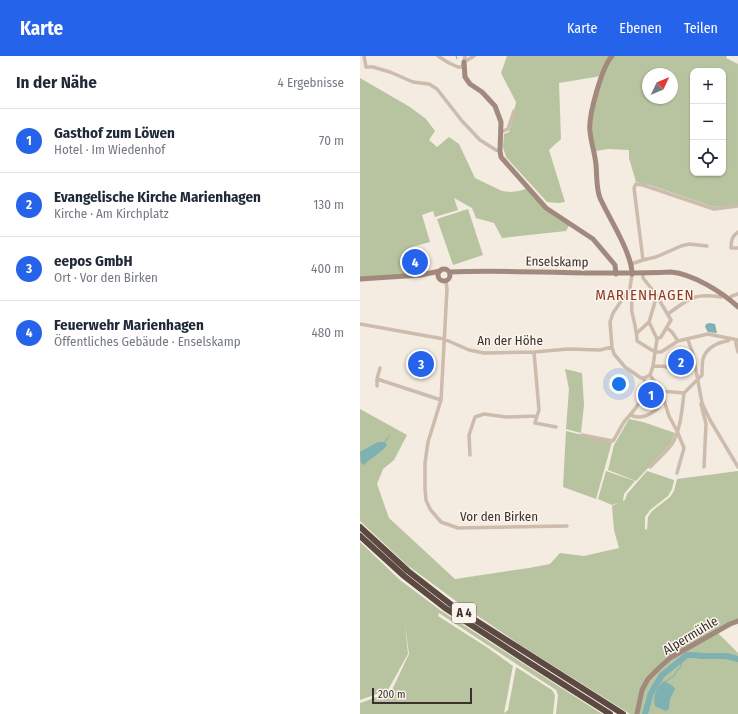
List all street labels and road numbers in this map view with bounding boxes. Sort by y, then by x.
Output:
street label: Enselskamp [525,253,589,270]
street label: An der Höhe [477,333,543,348]
street label: Vor den Birken [460,509,538,524]
road number: A 4 [452,603,476,623]
street label: Alpermühle [660,613,721,658]

